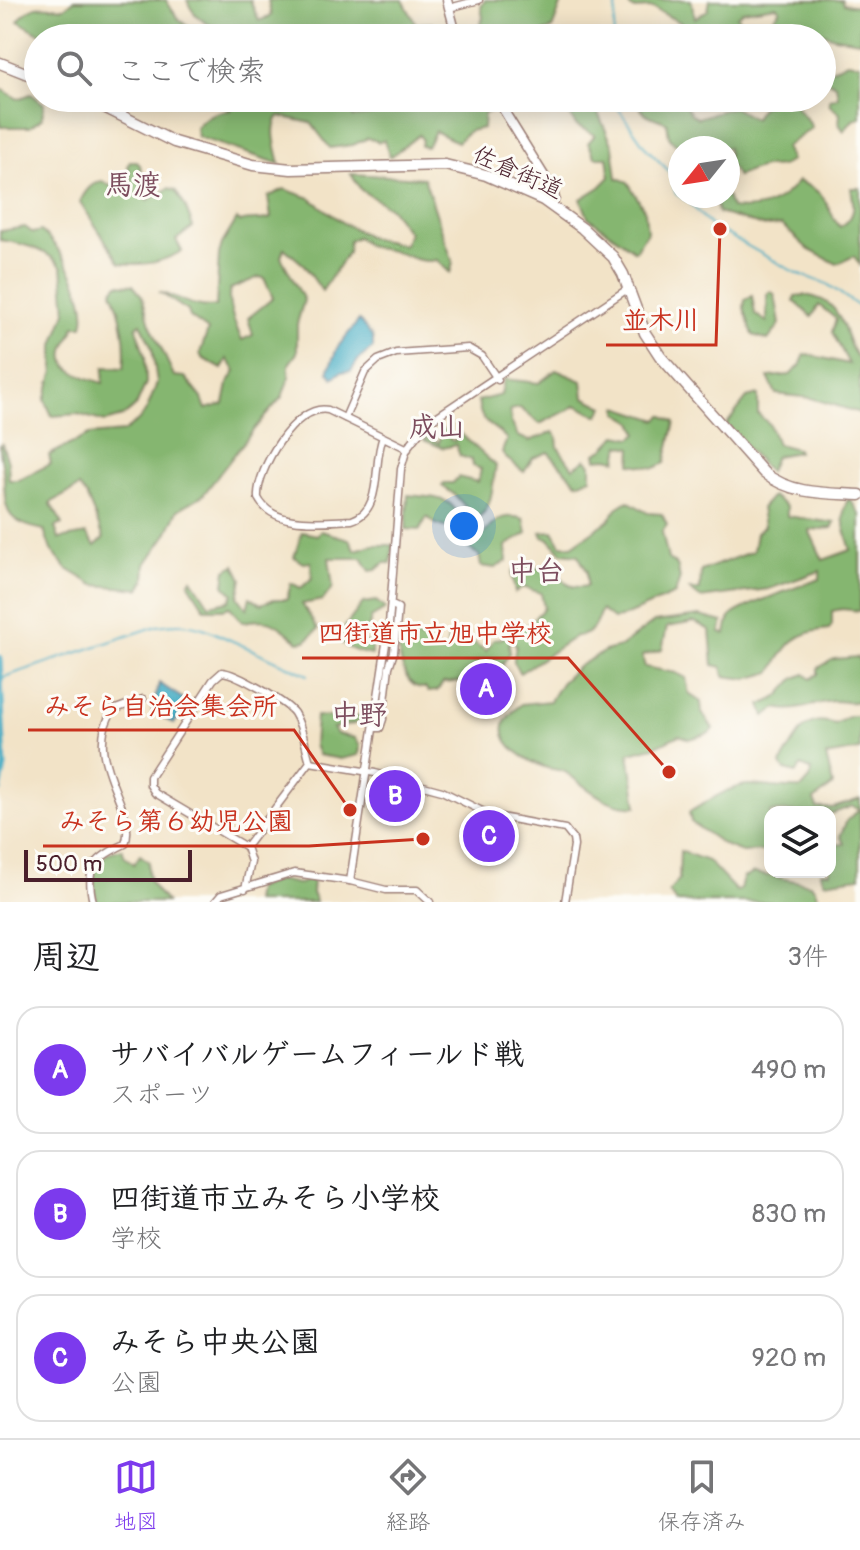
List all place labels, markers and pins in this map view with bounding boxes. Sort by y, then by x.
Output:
callout: 並木川 [606,295,716,345]
callout: 四街道市立旭中学校 [302,608,568,658]
pin: A [460,659,512,719]
callout: みそら自治会集会所 [28,680,294,730]
pin: B [369,766,421,826]
callout: みそら第６幼児公園 [43,796,309,846]
pin: C [463,806,515,866]

